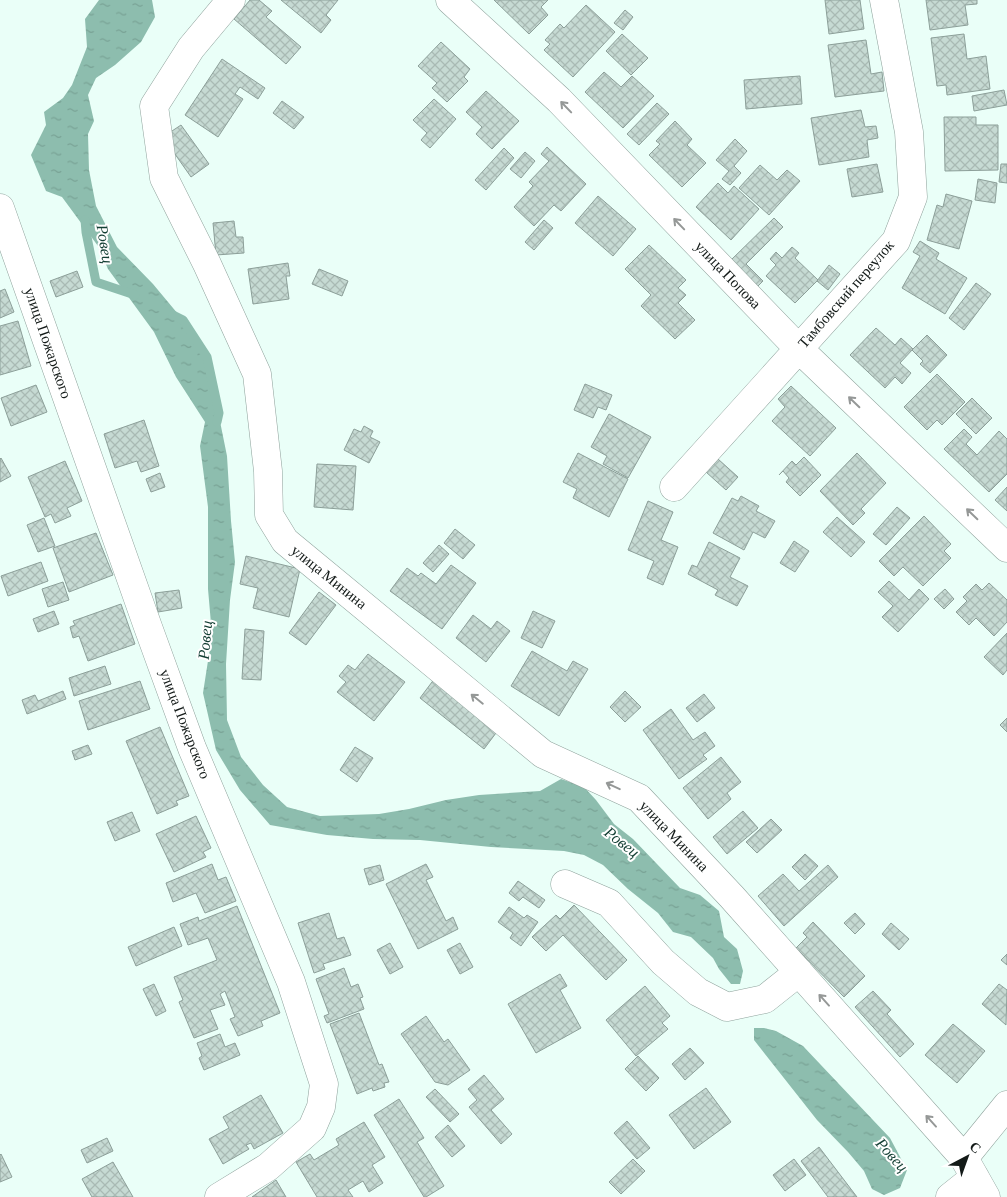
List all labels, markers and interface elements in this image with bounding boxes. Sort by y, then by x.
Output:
one-way arrow [560,101,572,114]
one-way arrow [673,219,685,231]
water label: Ровец [92,222,116,265]
street label: Тамбовский переулок [795,236,898,351]
street label: улица Попова [692,238,764,312]
street label: улица Пожарского [22,285,74,401]
one-way arrow [848,396,861,408]
one-way arrow [965,508,978,520]
street label: улица Минина [288,542,370,612]
water label: Ровец [195,620,216,661]
street label: улица Пожарского [157,667,213,781]
one-way arrow [471,694,484,705]
one-way arrow [606,781,621,790]
street label: улица Минина [636,797,712,875]
water label: Ровец [600,823,643,862]
one-way arrow [818,993,829,1006]
one-way arrow [926,1115,937,1128]
north arrow [942,1132,992,1182]
water label: Ровец [871,1134,911,1176]
text: С [966,1138,985,1157]

